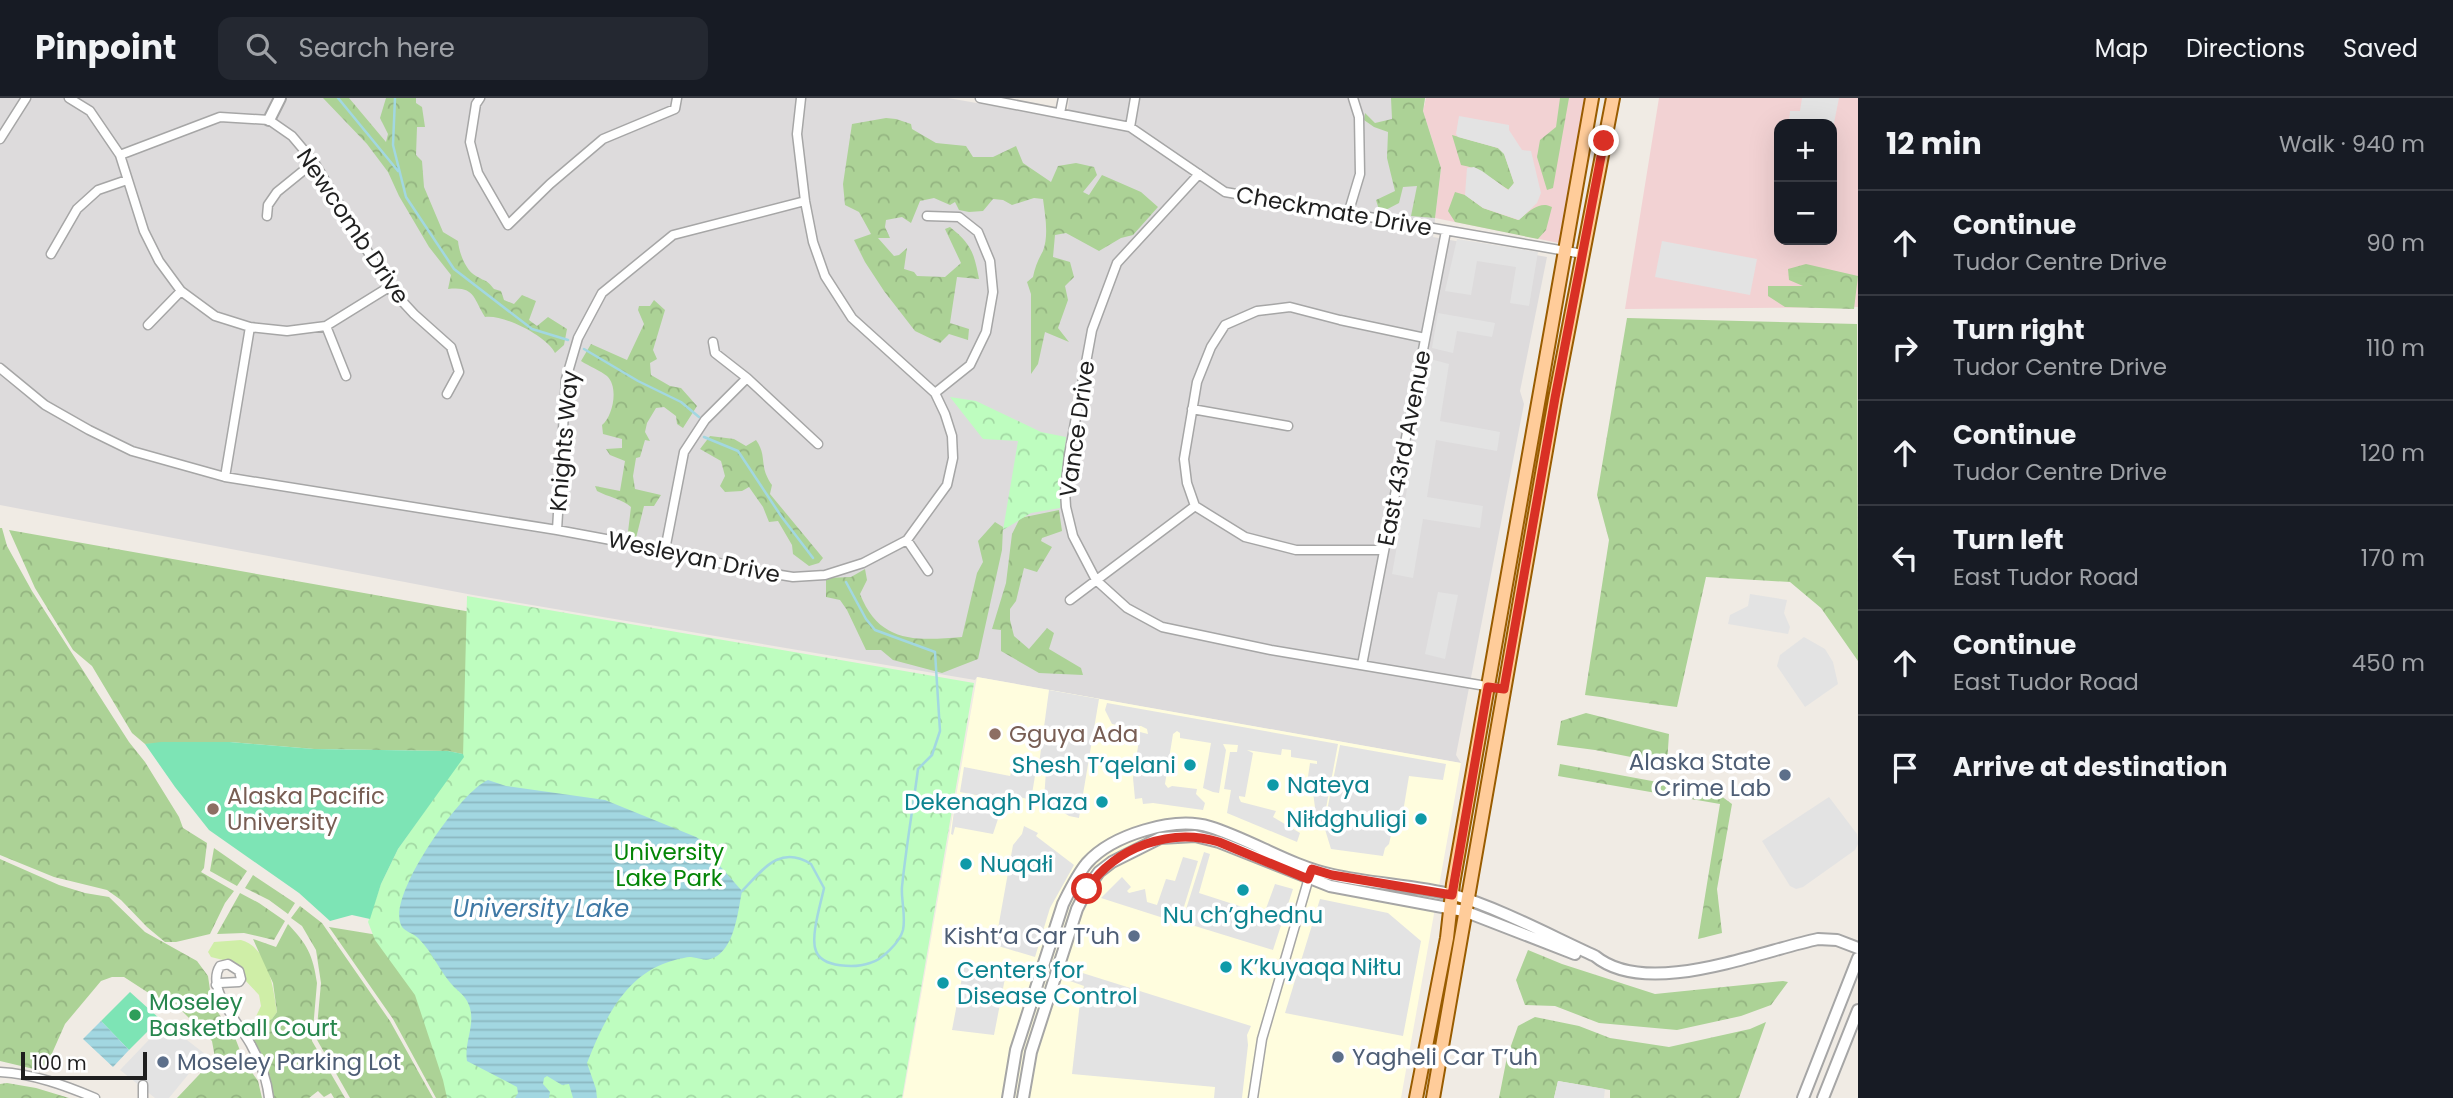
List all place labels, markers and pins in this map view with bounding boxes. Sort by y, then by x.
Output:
place label: Gguya Ada [1009,718,1138,750]
marker: Gguya Ada [987,726,1003,742]
place label: Alaska State Crime Lab [1629,746,1771,804]
place label: Shesh T’qelani [1012,749,1176,781]
marker: Shesh T’qelani [1182,757,1198,773]
marker: Alaska State Crime Lab [1777,767,1793,783]
place label: Nateya [1287,769,1370,801]
marker: Nateya [1265,777,1281,793]
place label: Alaska Pacific University [227,780,385,838]
place label: Dekenagh Plaza [904,786,1088,818]
marker: Dekenagh Plaza [1094,794,1110,810]
marker: Alaska Pacific University [205,801,221,817]
place label: Niłdghuligi [1286,803,1407,835]
marker: Niłdghuligi [1413,811,1429,827]
place label: Nuqałi [980,848,1053,880]
marker: Nuqałi [958,856,974,872]
marker: Nu ch’ghednu [1235,882,1251,898]
place label: Nu ch’ghednu [1163,899,1323,931]
place label: Kisht‘a Car T’uh [944,920,1120,952]
marker: Kisht‘a Car T’uh [1126,928,1142,944]
place label: K’kuyaqa Niłtu [1240,951,1402,983]
place label: Centers for Disease Control [957,954,1138,1012]
marker: K’kuyaqa Niłtu [1218,959,1234,975]
marker: Centers for Disease Control [935,975,951,991]
place label: Moseley Basketball Court [149,986,338,1044]
marker: Moseley Basketball Court [127,1007,143,1023]
place label: Yagheli Car T’uh [1352,1041,1538,1073]
place label: Moseley Parking Lot [177,1046,401,1078]
marker: Yagheli Car T’uh [1330,1049,1346,1065]
marker: Moseley Parking Lot [155,1054,171,1070]

